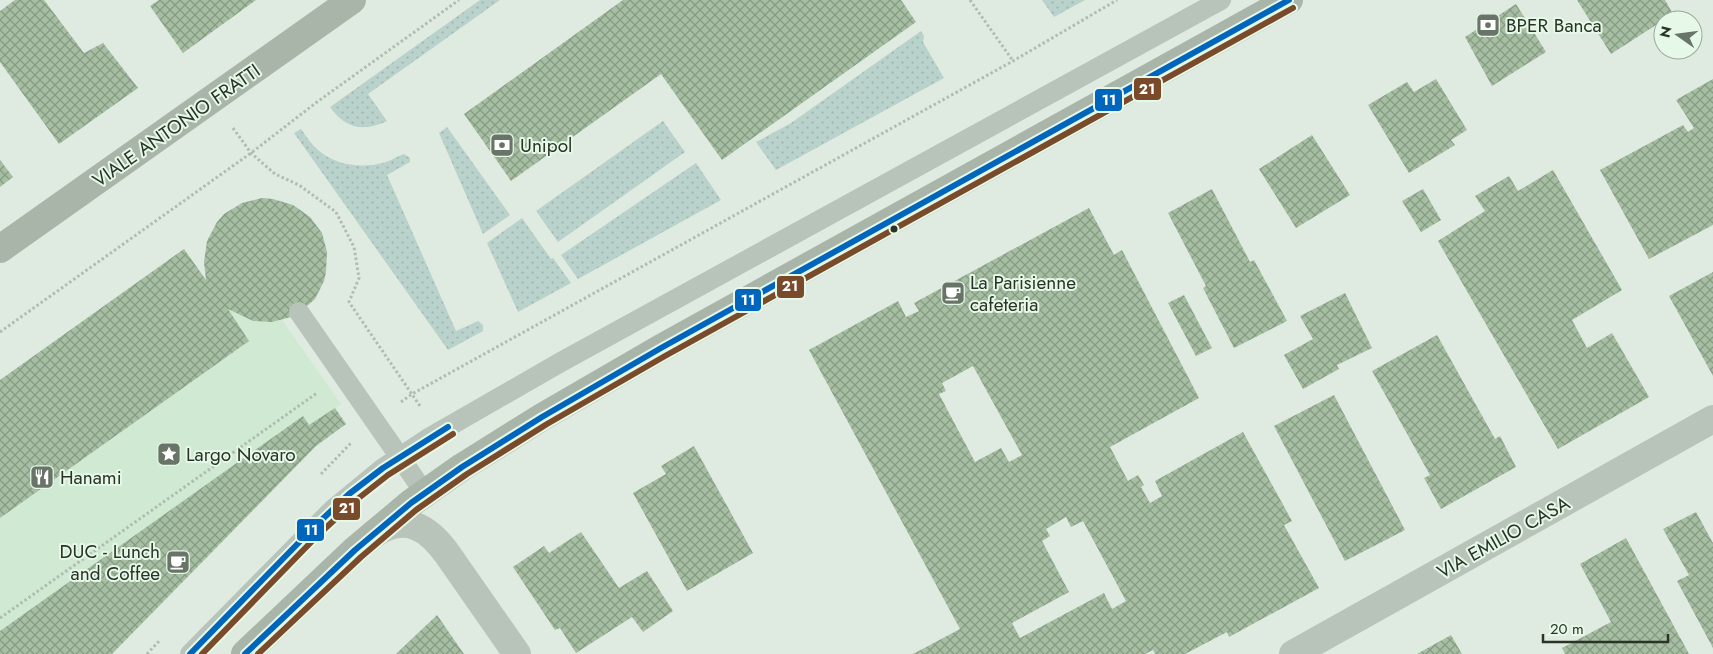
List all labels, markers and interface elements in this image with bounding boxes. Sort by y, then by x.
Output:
north arrow [1653,10,1703,60]
bank icon: BPER Banca [1475,12,1501,38]
place label: BPER Banca [1506,12,1602,39]
text: N [1654,24,1676,40]
street label: VIALE ANTONIO FRATTI [87,57,266,194]
line badge: 21 [1133,77,1162,101]
text: 21 [1139,79,1155,99]
line badge: 11 [1094,88,1123,112]
text: 11 [1102,90,1116,110]
bank icon: Unipol [489,132,515,158]
place label: Unipol [520,132,572,159]
unlabelled marker [889,224,899,234]
place label: La Parisienne cafeteria [970,269,1076,318]
line badge: 21 [776,275,805,299]
text: 21 [782,276,798,296]
cafe icon: La Parisienne cafeteria [940,280,966,306]
line badge: 11 [734,288,762,312]
text: 11 [741,290,755,310]
place icon: Largo Novaro [156,441,182,467]
place label: Largo Novaro [186,441,296,468]
restaurant icon: Hanami [29,464,55,490]
place label: Hanami [60,464,122,491]
street label: VIA EMILIO CASA [1432,490,1575,585]
line badge: 21 [332,497,361,521]
text: 21 [339,498,355,518]
line badge: 11 [296,518,325,542]
text: 11 [304,520,318,540]
place label: DUC - Lunch and Coffee [60,538,160,587]
cafe icon: DUC - Lunch and Coffee [165,549,191,575]
scale bar [1543,612,1668,644]
text: 20 m [1550,618,1584,640]

